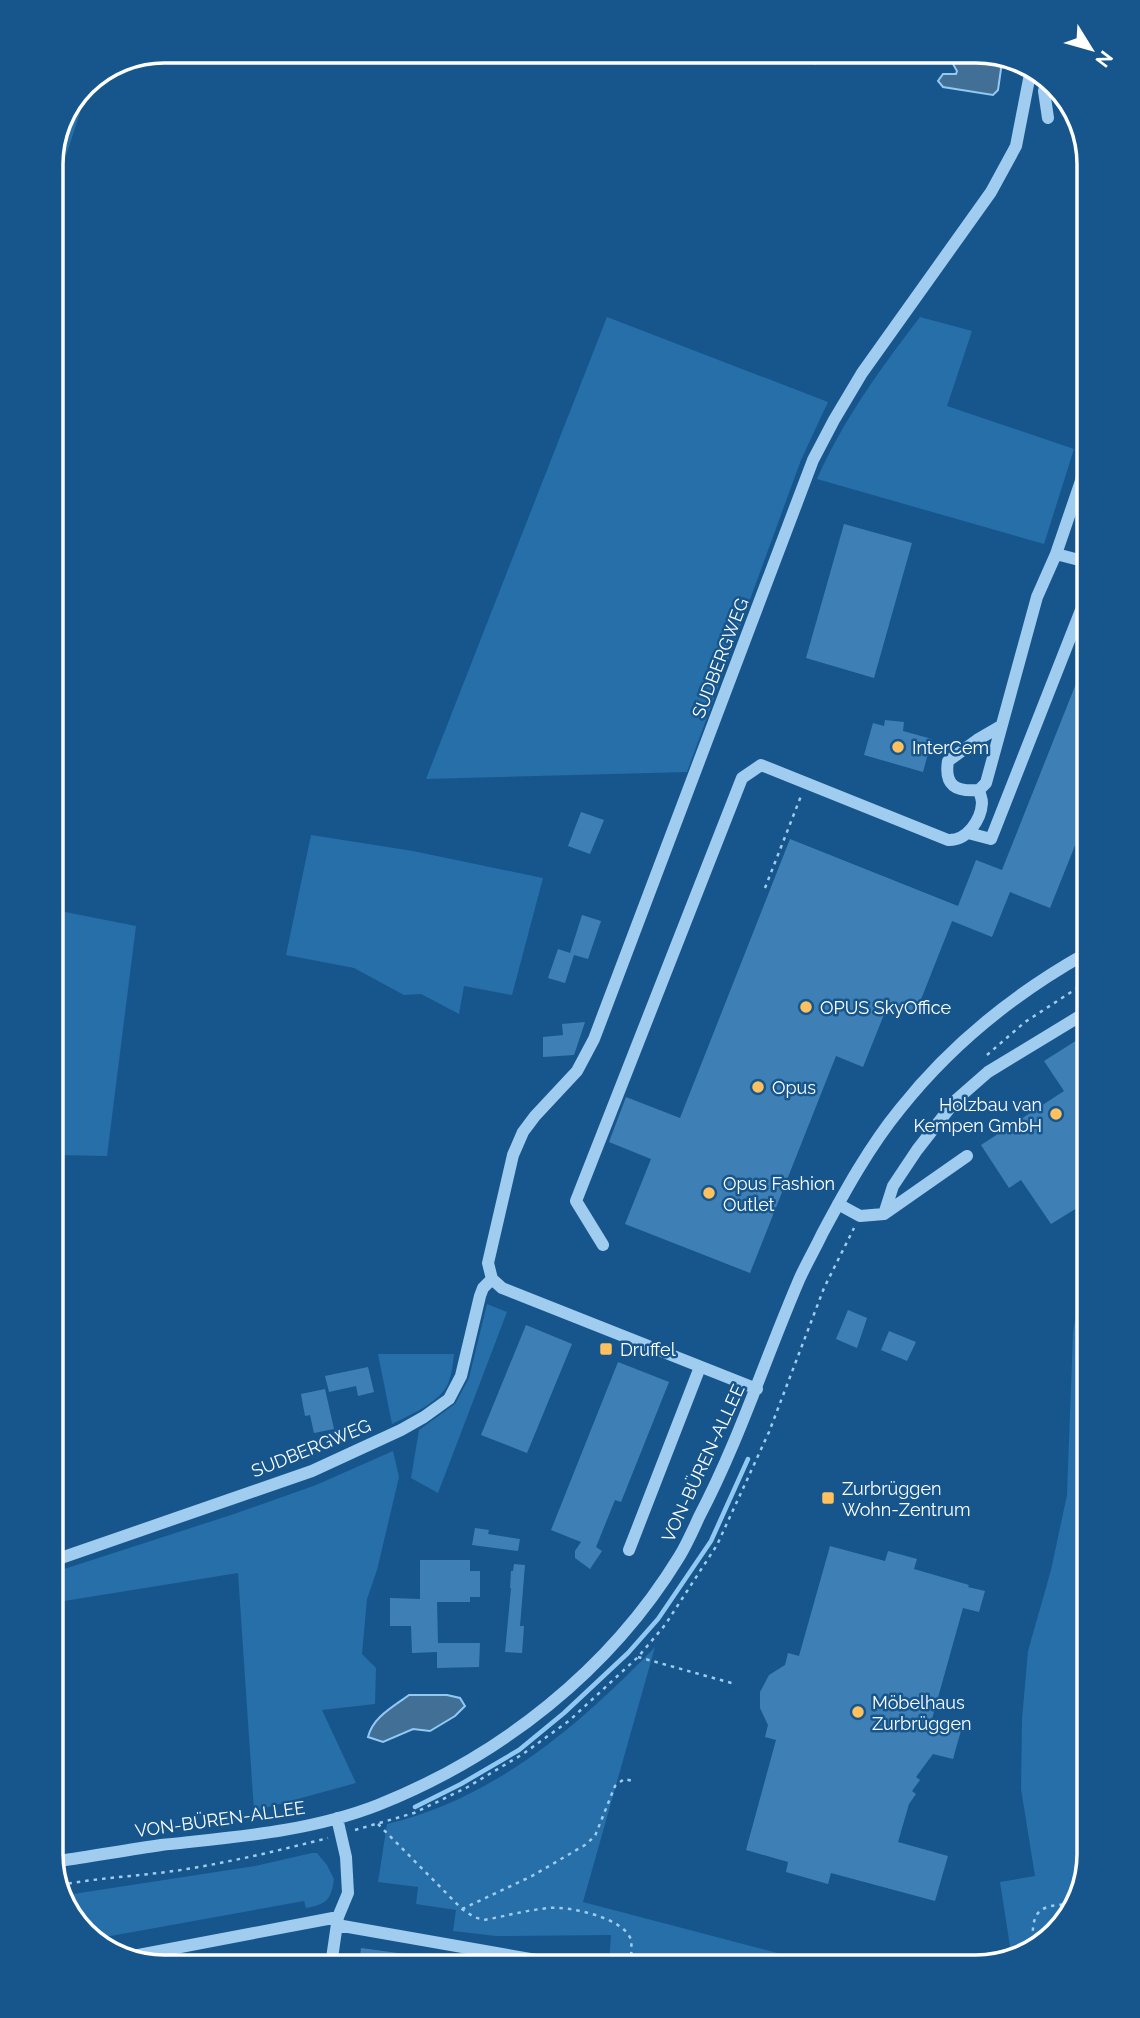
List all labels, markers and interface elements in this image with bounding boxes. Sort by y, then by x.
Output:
north arrow [1056,14,1126,84]
text: N [1091,47,1118,72]
street label: SUDBERGWEG [687,595,753,721]
place label: InterCem [912,737,989,758]
marker: InterCem [890,739,906,755]
place label: OPUS SkyOffice [820,997,952,1018]
marker: OPUS SkyOffice [798,999,814,1015]
place label: Opus [772,1077,816,1098]
marker: Opus [750,1079,766,1095]
place label: Holzbau van Kempen GmbH [913,1094,1042,1136]
marker: Holzbau van Kempen GmbH [1048,1106,1064,1122]
place label: Opus Fashion Outlet [723,1173,835,1215]
marker: Opus Fashion Outlet [701,1185,717,1201]
place label: Druffel [620,1339,676,1360]
marker: Druffel [598,1341,614,1357]
street label: VON-BÜREN-ALLEE [657,1381,749,1545]
street label: SUDBERGWEG [248,1414,374,1482]
place label: Zurbrüggen Wohn-Zentrum [842,1478,970,1520]
marker: Zurbrüggen Wohn-Zentrum [820,1490,836,1506]
place label: Möbelhaus Zurbrüggen [872,1692,972,1734]
marker: Möbelhaus Zurbrüggen [850,1704,866,1720]
street label: VON-BÜREN-ALLEE [134,1797,306,1841]

